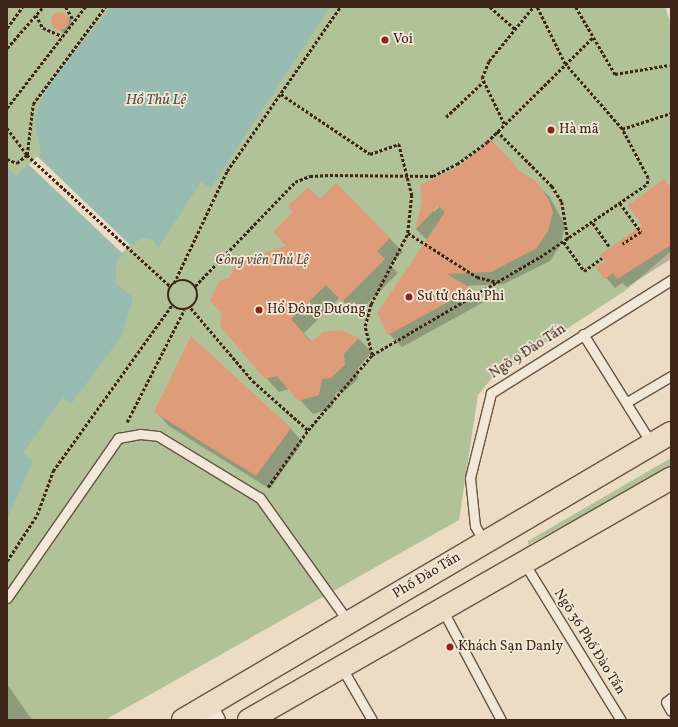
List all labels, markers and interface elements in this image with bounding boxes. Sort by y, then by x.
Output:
place label: Voi [393,32,413,48]
marker: Voi [380,35,390,45]
water label: Hồ Thủ Lệ [126,92,186,110]
place label: Hà mã [559,122,599,138]
marker: Hà mã [546,125,556,135]
park label: Công viên Thủ Lệ [215,253,309,269]
place label: Sư tử châu Phi [417,289,504,305]
marker: Sư tử châu Phi [404,292,414,302]
place label: Hổ Đông Dương [267,302,366,318]
marker: Hổ Đông Dương [254,305,264,315]
street label: Ngõ 9 Đào Tấn [487,321,569,383]
street label: Phố Đào Tấn [390,549,464,603]
street label: Ngõ 36 Phố Đào Tấn [550,586,628,698]
place label: Khách Sạn Danly [458,639,563,655]
marker: Khách Sạn Danly [445,642,455,652]

